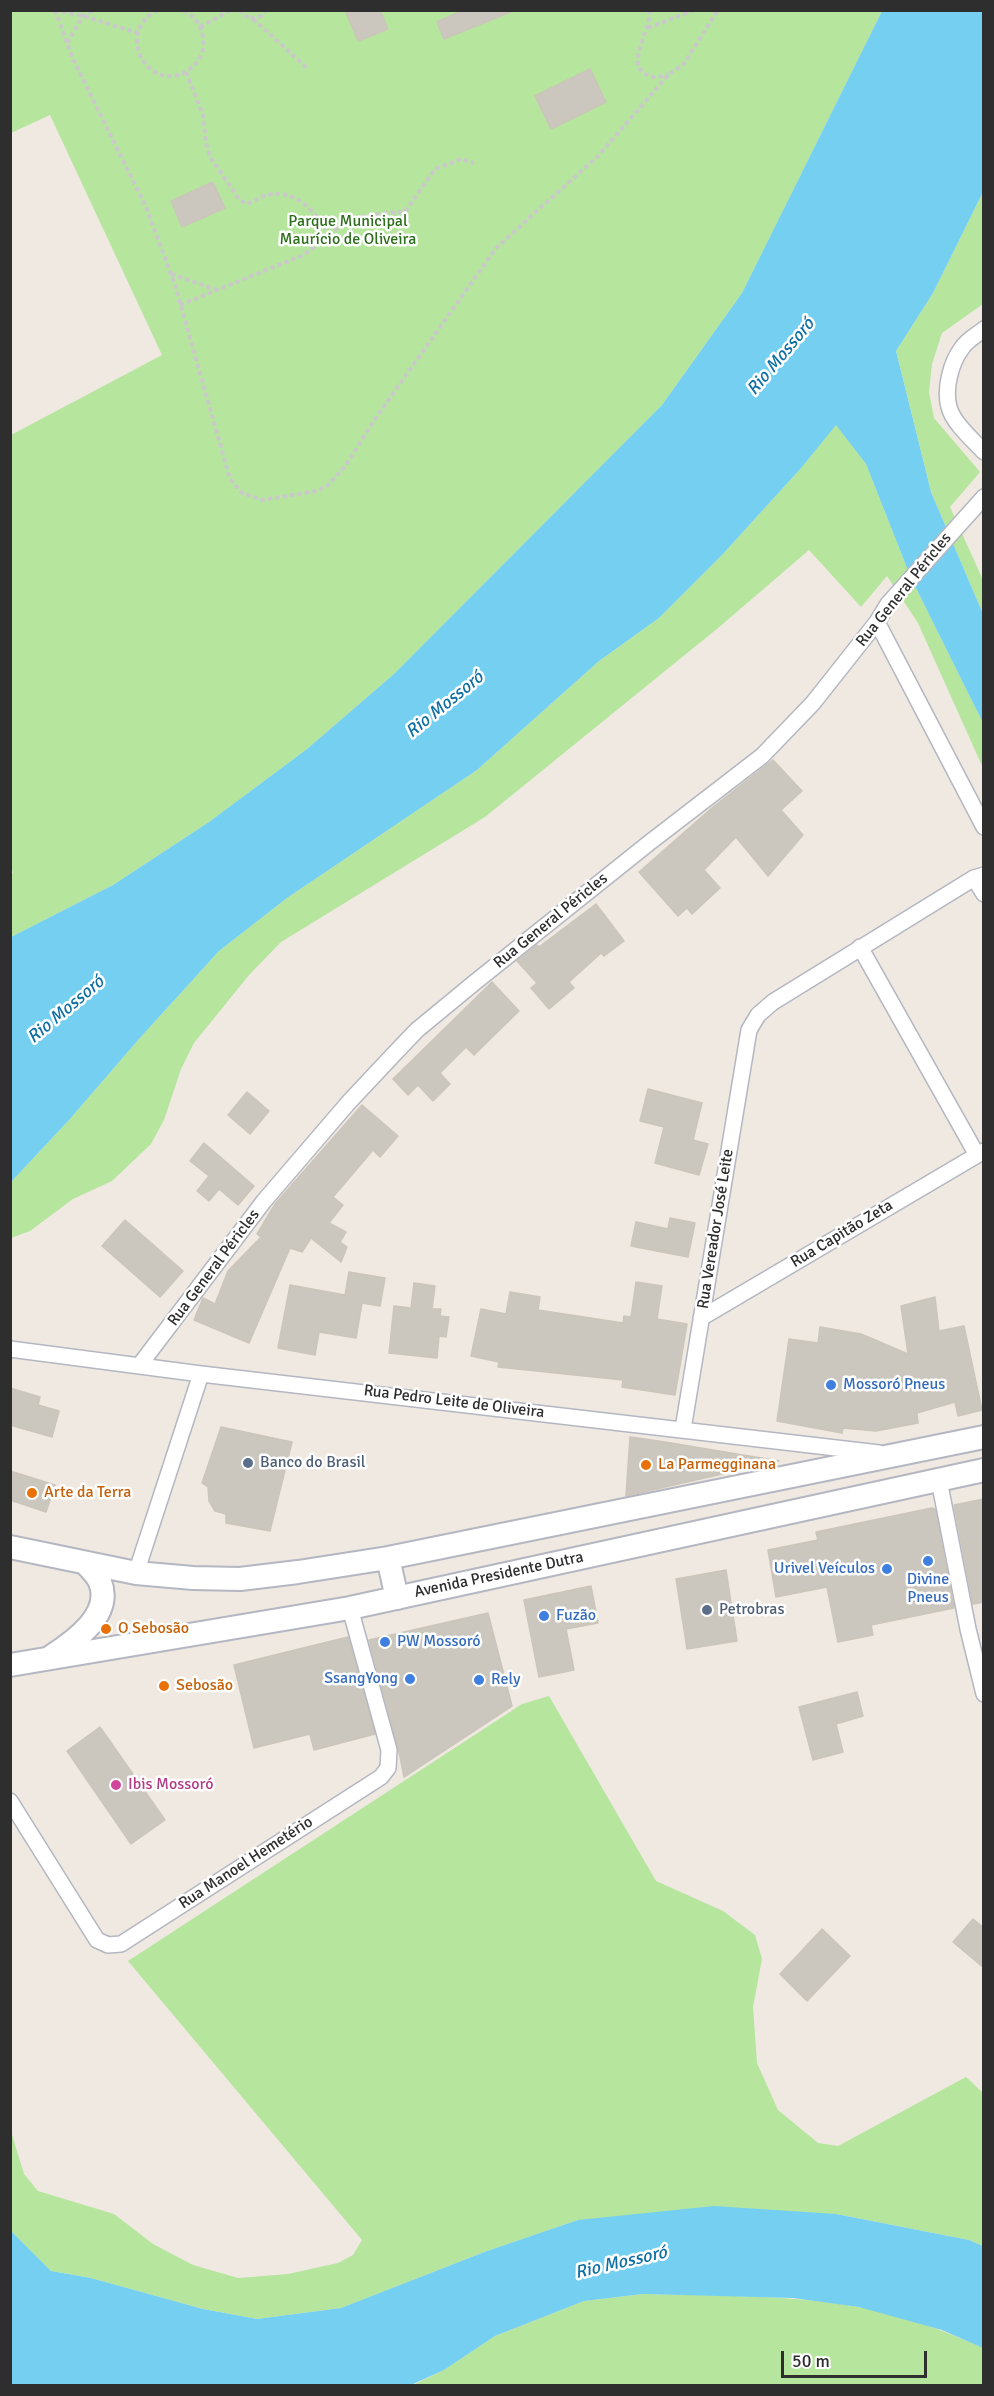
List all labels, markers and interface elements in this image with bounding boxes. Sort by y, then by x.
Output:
park label: Parque Municipal Maurício de Oliveira [280,212,416,250]
water label: Rio Mossoró [743,314,819,400]
street label: Rua General Péricles [852,529,956,651]
water label: Rio Mossoró [402,667,488,743]
street label: Rua General Péricles [490,869,612,973]
water label: Rio Mossoró [23,972,109,1048]
street label: Rua Vereador José Leite [694,1148,738,1310]
street label: Rua Capitão Zeta [787,1196,897,1272]
street label: Rua General Péricles [164,1206,264,1330]
place label: Mossoró Pneus [843,1375,945,1395]
marker: Mossoró Pneus [824,1378,838,1392]
street label: Rua Pedro Leite de Oliveira [363,1381,545,1423]
place label: Banco do Brasil [260,1453,366,1473]
place label: La Parmegginana [658,1455,776,1475]
marker: Banco do Brasil [241,1456,255,1470]
marker: La Parmegginana [639,1458,653,1472]
place label: Arte da Terra [44,1483,131,1503]
marker: Arte da Terra [25,1486,39,1500]
street label: Avenida Presidente Dutra [413,1548,585,1602]
marker: Divine Pneus [921,1554,935,1568]
place label: Urivel Veículos [774,1559,875,1579]
marker: Urivel Veículos [880,1562,894,1576]
place label: Divine Pneus [907,1570,949,1608]
place label: Petrobras [719,1600,784,1620]
marker: Petrobras [700,1603,714,1617]
place label: Fuzão [556,1606,596,1626]
marker: Fuzão [537,1609,551,1623]
place label: O Sebosão [118,1619,189,1639]
marker: O Sebosão [99,1622,113,1636]
place label: PW Mossoró [397,1632,481,1652]
marker: PW Mossoró [378,1635,392,1649]
place label: SsangYong [324,1669,398,1689]
place label: Rely [491,1670,520,1690]
marker: SsangYong [403,1672,417,1686]
marker: Rely [472,1673,486,1687]
place label: Sebosão [176,1676,233,1696]
marker: Sebosão [157,1679,171,1693]
place label: Ibis Mossoró [128,1775,213,1795]
marker: Ibis Mossoró [109,1778,123,1792]
street label: Rua Manoel Hemetério [175,1813,317,1913]
water label: Rio Mossoró [573,2242,669,2284]
scale bar [784,2339,930,2377]
text: 50 m [792,2350,830,2372]

